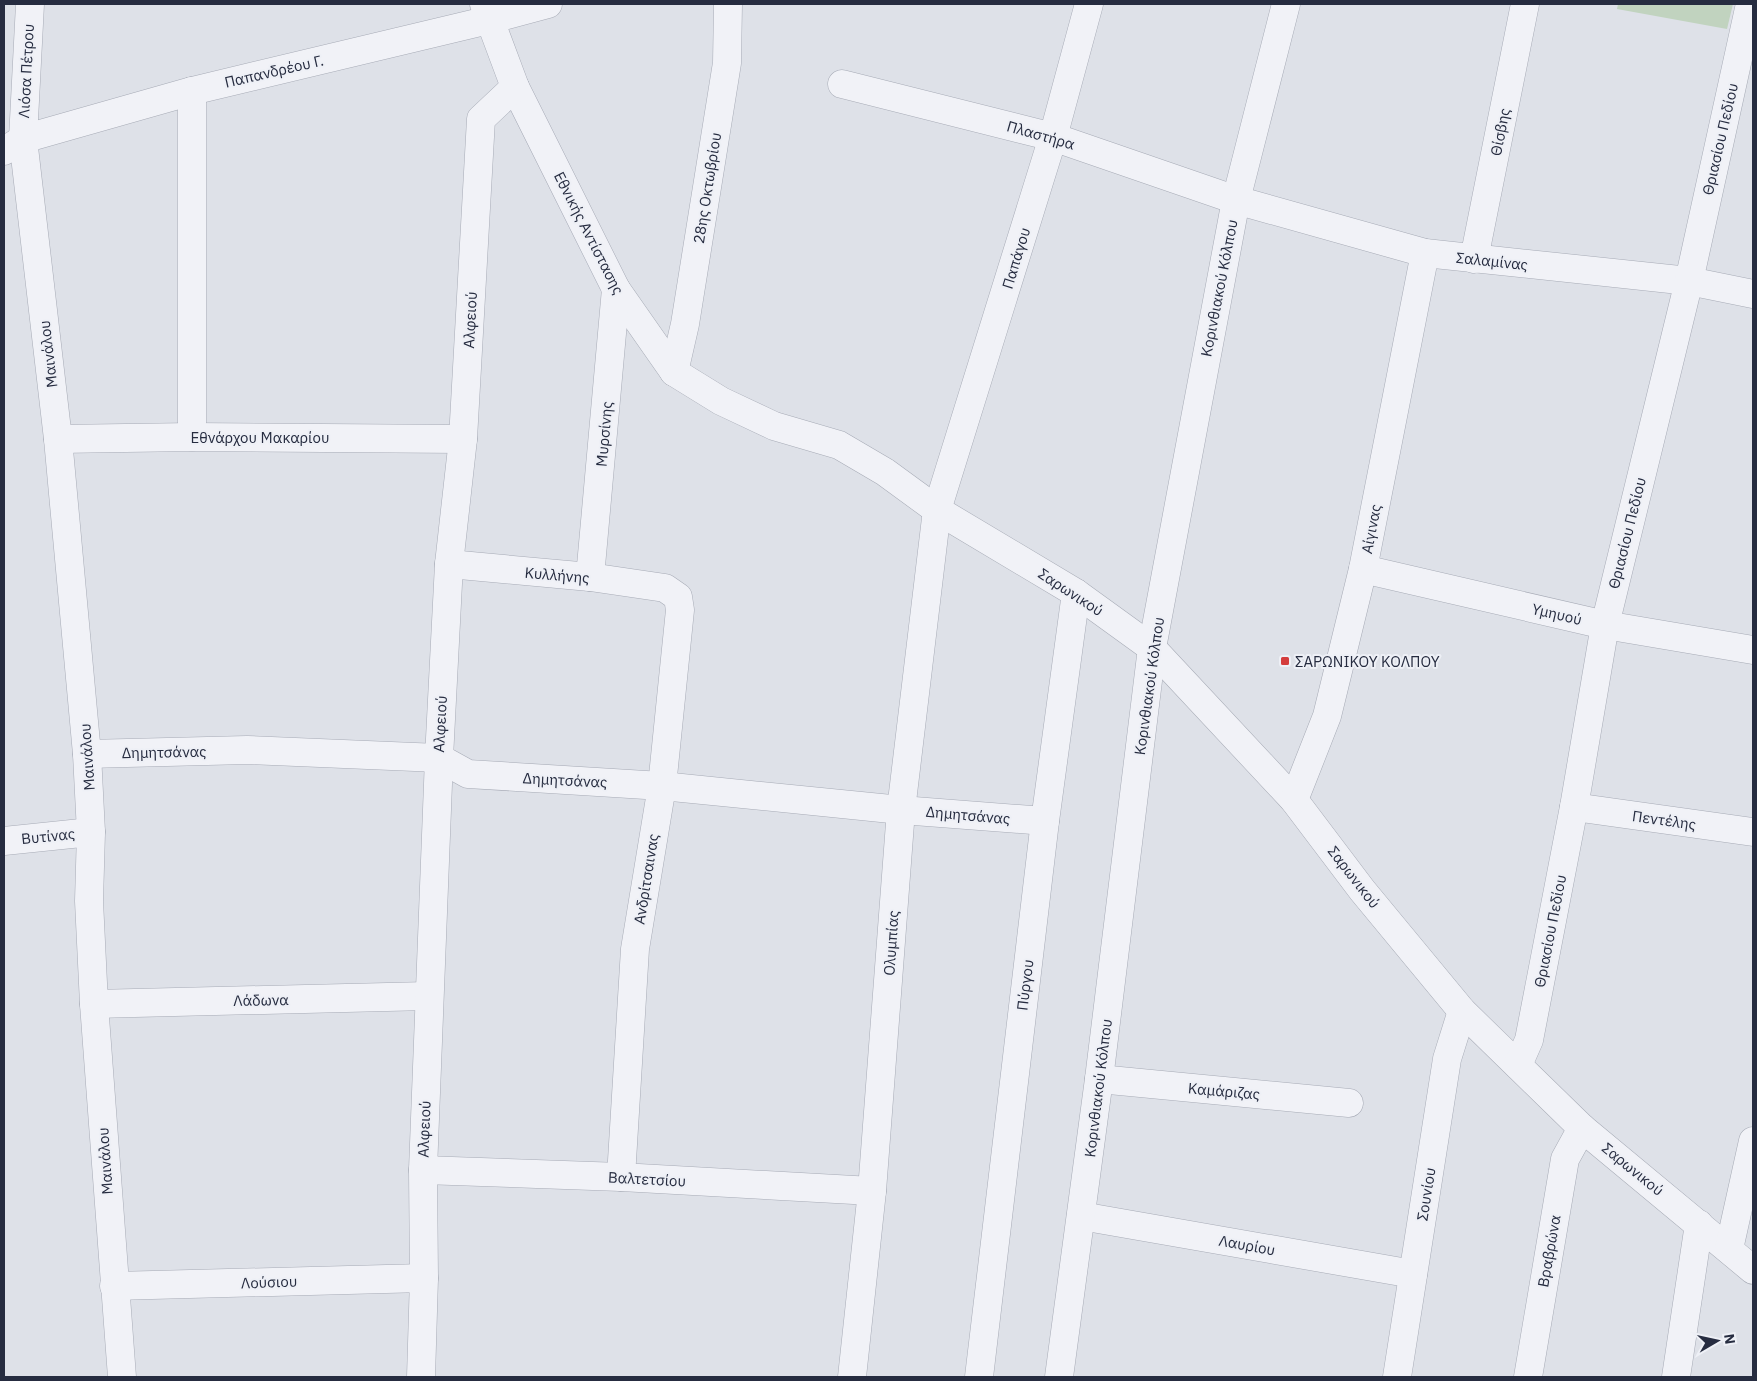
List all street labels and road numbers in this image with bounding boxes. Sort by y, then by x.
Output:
street label: Λιόσα Πέτρου [14,23,38,119]
street label: Παπανδρέου Γ. [223,50,325,92]
street label: Θριασίου Πεδίου [1698,81,1742,197]
street label: Θίσβης [1486,106,1514,158]
street label: Πλαστήρα [1005,116,1078,154]
street label: 28ης Οκτωβρίου [689,131,725,245]
street label: Εθνικής Αντίστασης [550,168,628,298]
street label: Κορινθιακού Κόλπου [1196,218,1242,358]
street label: Παπάγου [998,225,1034,291]
street label: Σαλαμίνας [1455,248,1529,274]
street label: Αλφειού [459,291,481,349]
street label: Μαινάλου [34,319,62,389]
street label: Μυρσίνης [592,400,616,468]
street label: Εθνάρχου Μακαρίου [191,428,329,447]
street label: Θριασίου Πεδίου [1604,475,1650,591]
street label: Αίγινας [1357,503,1385,555]
street label: Κυλλήνης [524,563,590,587]
street label: Σαρωνικού [1035,564,1107,620]
street label: Υμηυού [1530,599,1584,629]
street label: Κορινθιακού Κόλπου [1130,616,1168,756]
street label: Αλφειού [429,695,451,753]
street label: Μαινάλου [75,723,99,791]
street label: Δημητσάνας [121,742,207,762]
street label: Δημητσάνας [522,768,608,792]
street label: Δημητσάνας [925,802,1011,828]
street label: Πεντέλης [1631,806,1697,834]
street label: Βυτίνας [20,824,76,848]
street label: Ανδρίτσαινας [629,832,663,926]
street label: Σαρωνικού [1324,842,1384,912]
street label: Θριασίου Πεδίου [1530,873,1570,989]
street label: Ολυμπίας [879,910,903,976]
street label: Πύργου [1012,958,1038,1012]
street label: Λάδωνα [233,990,289,1010]
street label: Κορινθιακού Κόλπου [1080,1018,1116,1158]
street label: Καμάριζας [1187,1078,1261,1104]
street label: Αλφειού [414,1100,434,1158]
street label: Μαινάλου [93,1127,117,1195]
street label: Σαρωνικού [1598,1138,1668,1200]
street label: Σουνίου [1412,1166,1440,1222]
street label: Βαλτετσίου [607,1167,687,1191]
street label: Βραβρώνα [1533,1213,1565,1289]
street label: Λαυρίου [1217,1231,1277,1259]
street label: Λούσιου [240,1272,298,1292]

